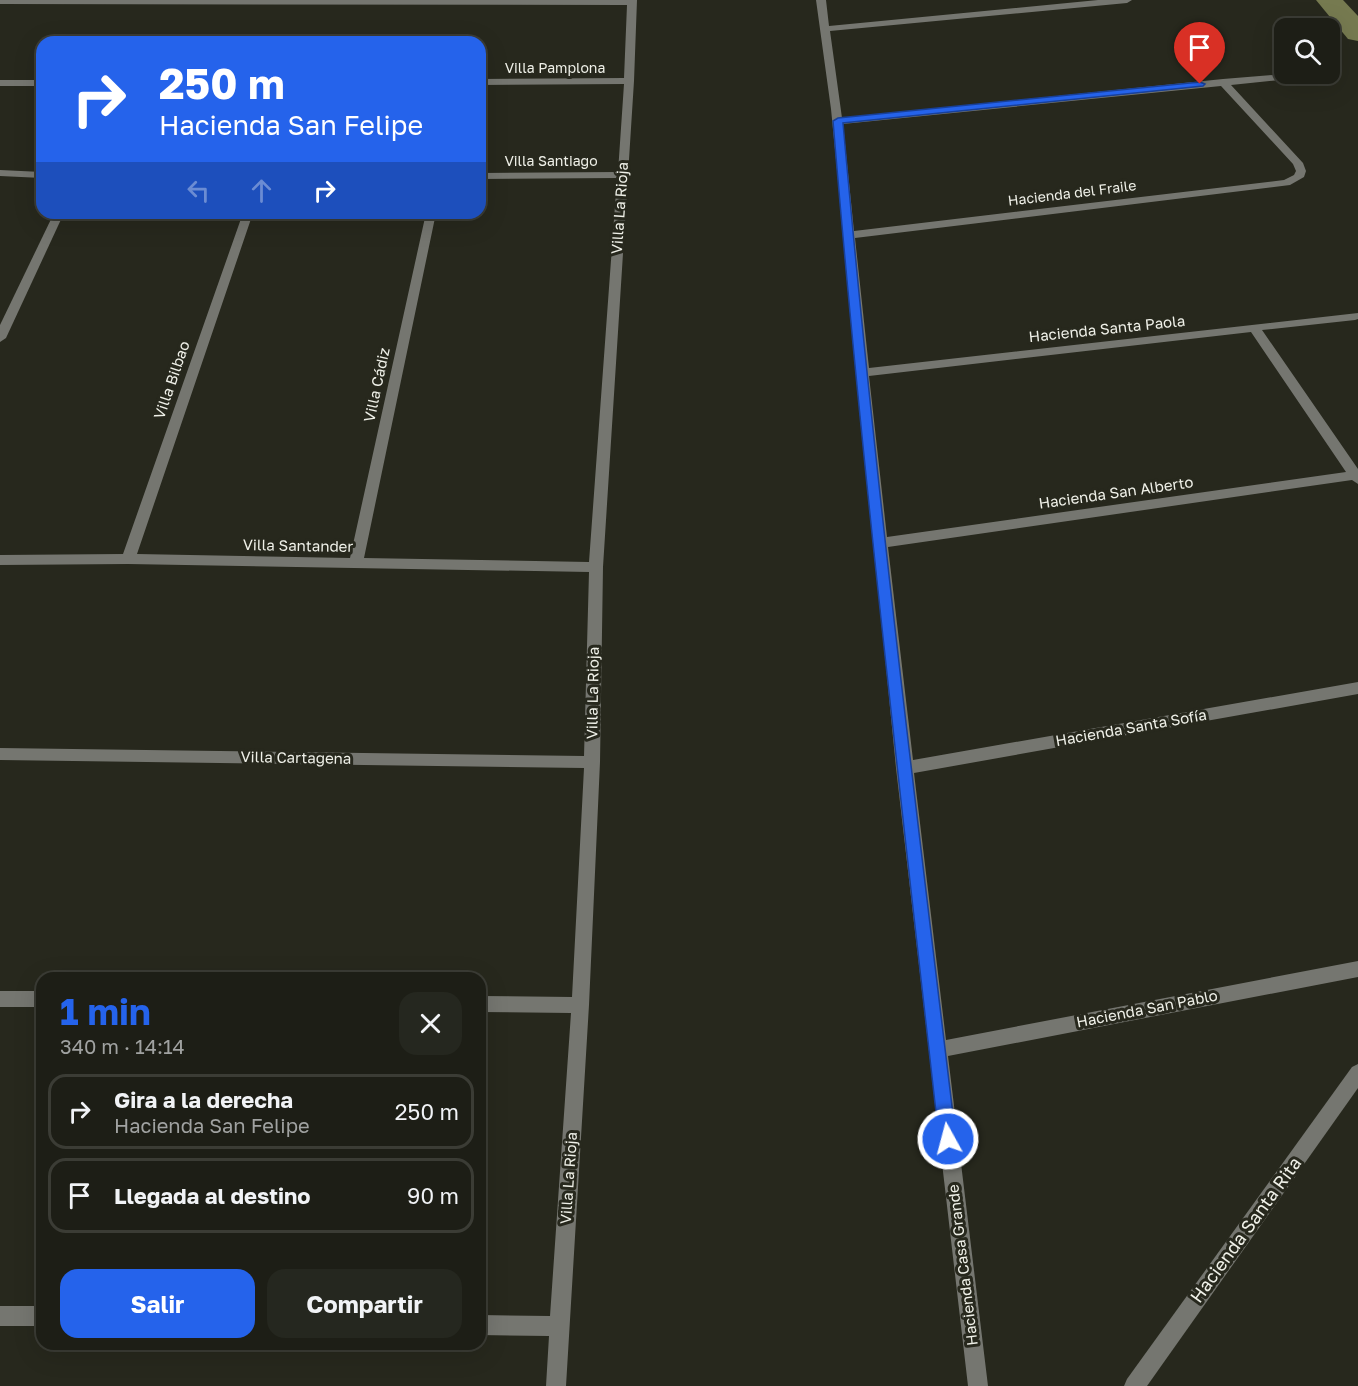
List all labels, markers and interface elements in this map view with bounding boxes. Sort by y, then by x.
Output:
map controls [1274,18,1340,84]
button: search [1274,18,1340,84]
pin [1174,22,1225,84]
icon: arrive [1183,31,1216,64]
text: 250 m [159,58,285,108]
street label: Villa Pamplona [505,59,605,76]
icon: right [60,60,138,138]
text: Hacienda San Felipe [159,109,423,141]
street label: Villa Santiago [504,152,598,169]
street label: Villa La Rioja [607,161,631,255]
icon: left [182,174,215,207]
icon: ahead [245,174,278,207]
icon: right [308,174,341,207]
street label: Hacienda del Fraile [1007,176,1137,209]
street label: Hacienda Santa Paola [1028,311,1186,345]
street label: Villa Bilbao [149,338,193,421]
street label: Villa Cádiz [359,346,393,424]
street label: Hacienda San Alberto [1037,472,1194,512]
street label: Villa Santander [243,535,354,555]
street label: Villa La Rioja [582,647,602,739]
street label: Hacienda Santa Sofía [1054,705,1208,749]
street label: Villa Cartagena [240,747,352,767]
street label: Hacienda San Pablo [1075,985,1219,1031]
text: 1 min [60,990,151,1033]
button: close [399,992,462,1055]
text: 340 m · 14:14 [60,1034,185,1058]
text: Gira a la derecha [114,1086,293,1113]
icon: right [63,1095,96,1128]
text: 250 m [395,1098,459,1125]
position arrow [916,1107,980,1171]
text: Hacienda San Felipe [114,1113,310,1137]
street label: Villa La Rioja [556,1131,580,1225]
street label: Hacienda Santa Rita [1185,1152,1305,1307]
icon: arrive [63,1179,96,1212]
text: Llegada al destino [114,1182,311,1209]
text: 90 m [407,1182,459,1209]
street label: Hacienda Casa Grande [943,1183,981,1347]
button: Salir [60,1269,255,1338]
button: Compartir [267,1269,462,1338]

